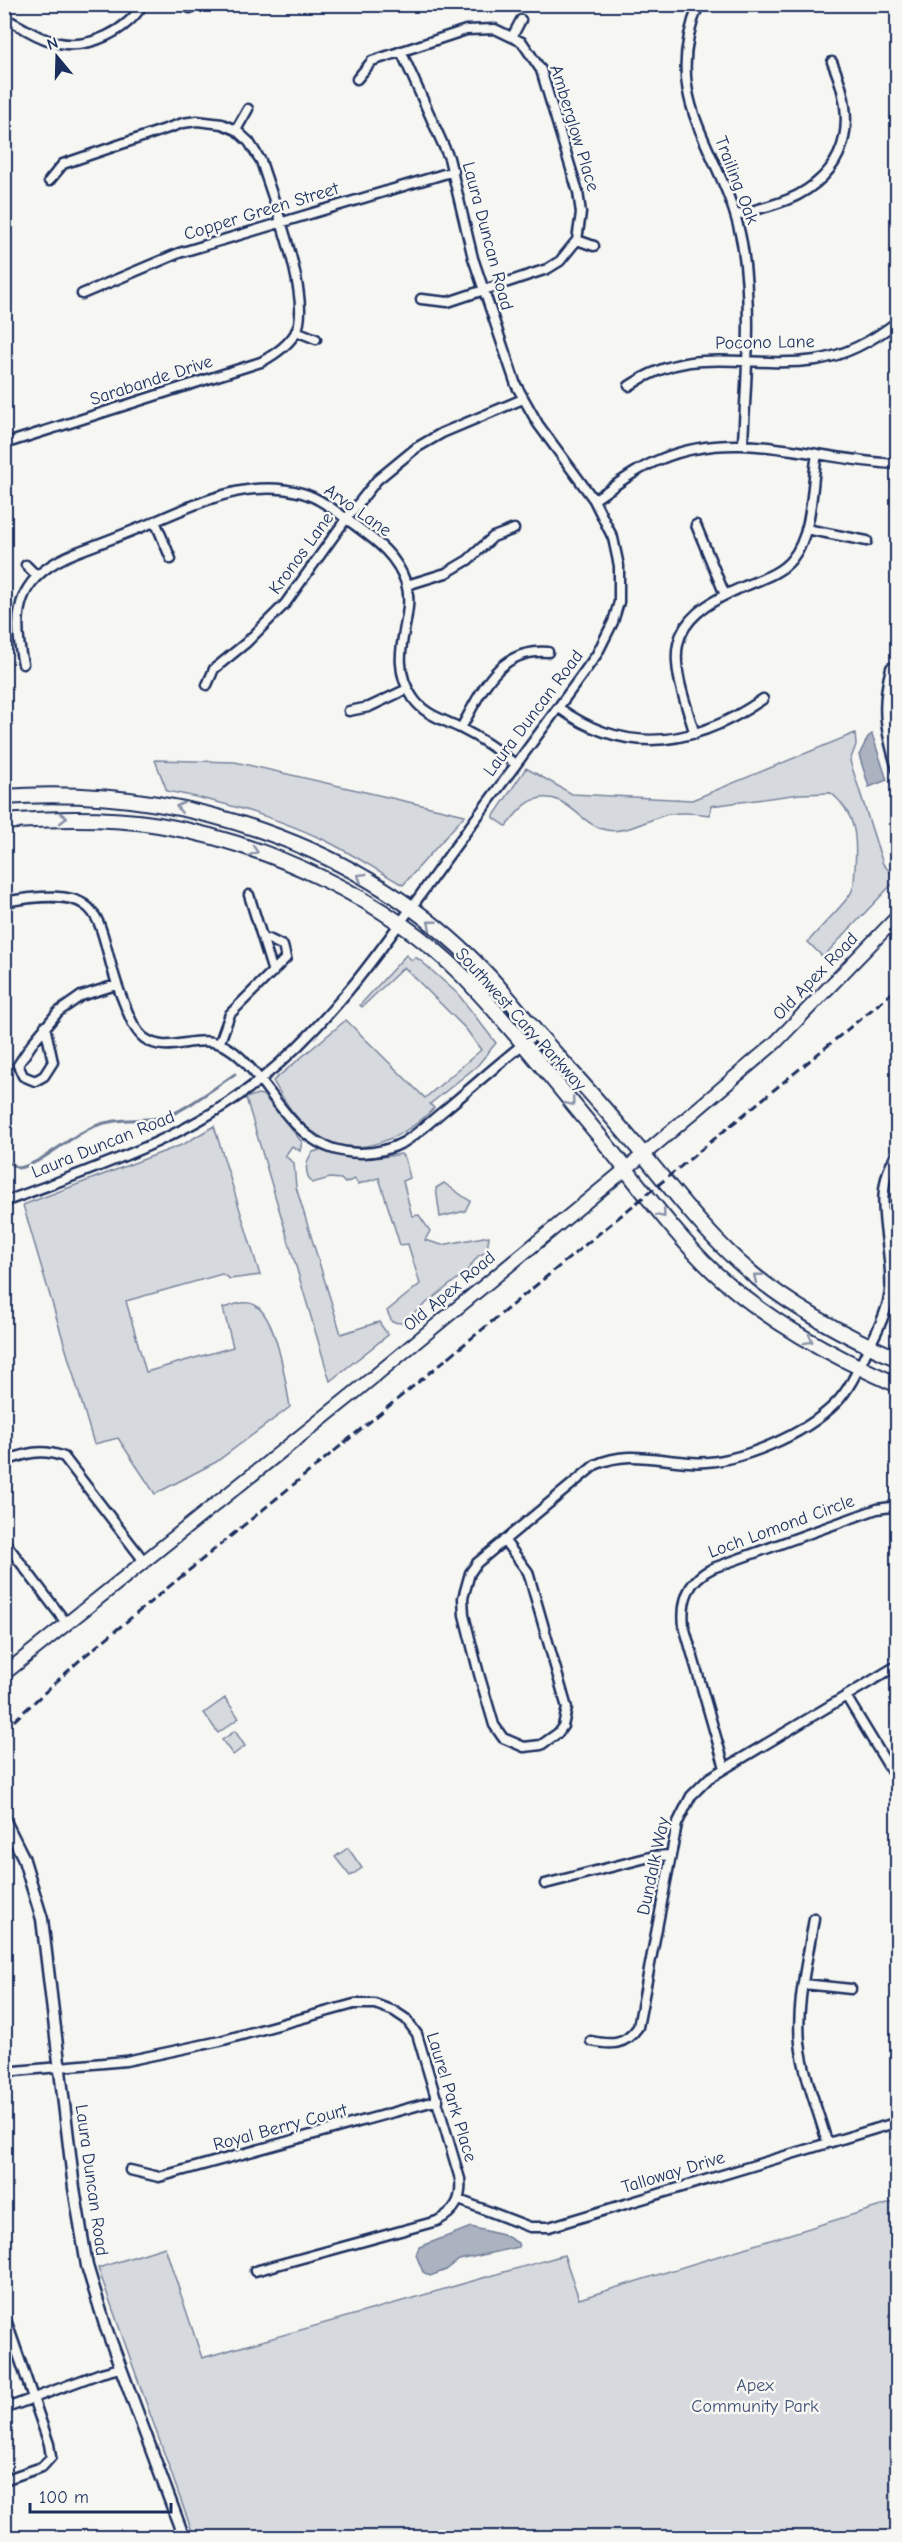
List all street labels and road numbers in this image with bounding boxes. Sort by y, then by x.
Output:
street label: Amberglow Place [545,62,604,194]
street label: Trailing Oak [710,133,763,227]
street label: Laura Duncan Road [458,160,517,313]
street label: Copper Green Street [181,178,342,245]
street label: Pocono Lane [715,331,815,354]
street label: Sarabande Drive [87,351,215,410]
street label: Arvo Lane [320,480,395,541]
street label: Kronos Lane [265,508,338,598]
street label: Laura Duncan Road [479,646,588,781]
street label: Old Apex Road [768,928,862,1024]
street label: Southwest Cary Parkway [451,943,591,1096]
street label: Laura Duncan Road [29,1106,178,1183]
street label: Old Apex Road [399,1247,500,1336]
street label: Loch Lomond Circle [705,1490,857,1563]
street label: Dundalk Way [633,1814,674,1917]
street label: Laurel Park Place [422,2030,481,2165]
street label: Royal Berry Court [211,2099,350,2155]
street label: Laura Duncan Road [70,2103,113,2257]
street label: Talloway Drive [619,2147,727,2198]

